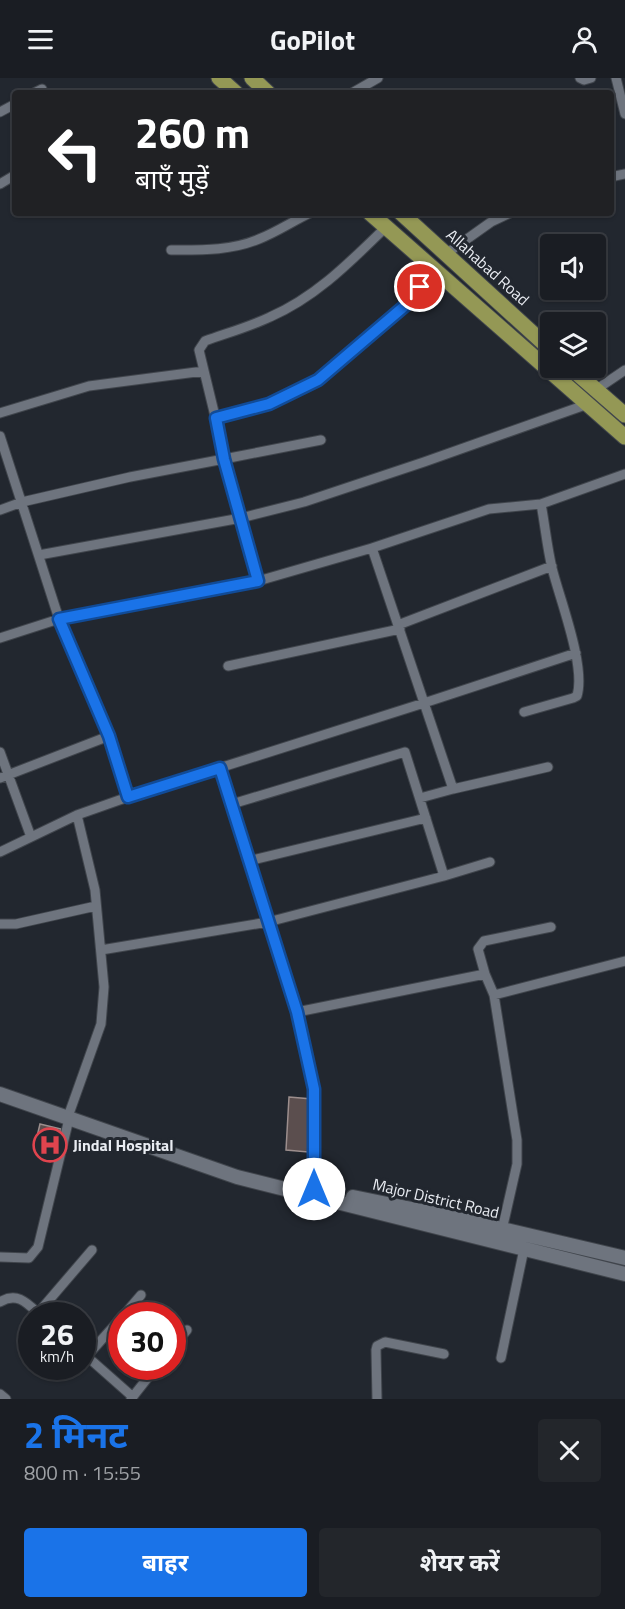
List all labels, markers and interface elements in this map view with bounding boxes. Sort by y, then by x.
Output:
text: GoPilot [270,19,355,60]
icon: menu [24,23,57,56]
icon: person [568,23,601,56]
text: 260 m [135,100,250,164]
icon: left [36,114,114,192]
text: बाएँ मुड़ें [135,158,209,199]
street label: Allahabad Road [441,223,535,311]
map controls [540,234,606,378]
button: sound [540,234,606,300]
pin [394,261,445,312]
icon: arrive [403,270,436,303]
button: layers [540,312,606,378]
hospital icon: Jindal Hospital [32,1127,68,1163]
place label: Jindal Hospital [73,1133,174,1157]
position arrow [282,1157,346,1221]
street label: Major District Road [370,1172,502,1224]
speed limit sign: 30 [108,1302,186,1380]
text: 26 [40,1311,74,1357]
text: km/h [40,1345,74,1368]
text: 2 मिनट [24,1407,128,1462]
button: close [538,1419,601,1482]
text: 800 m · 15:55 [24,1457,141,1488]
button: बाहर [24,1528,307,1597]
button: शेयर करें [319,1528,601,1597]

